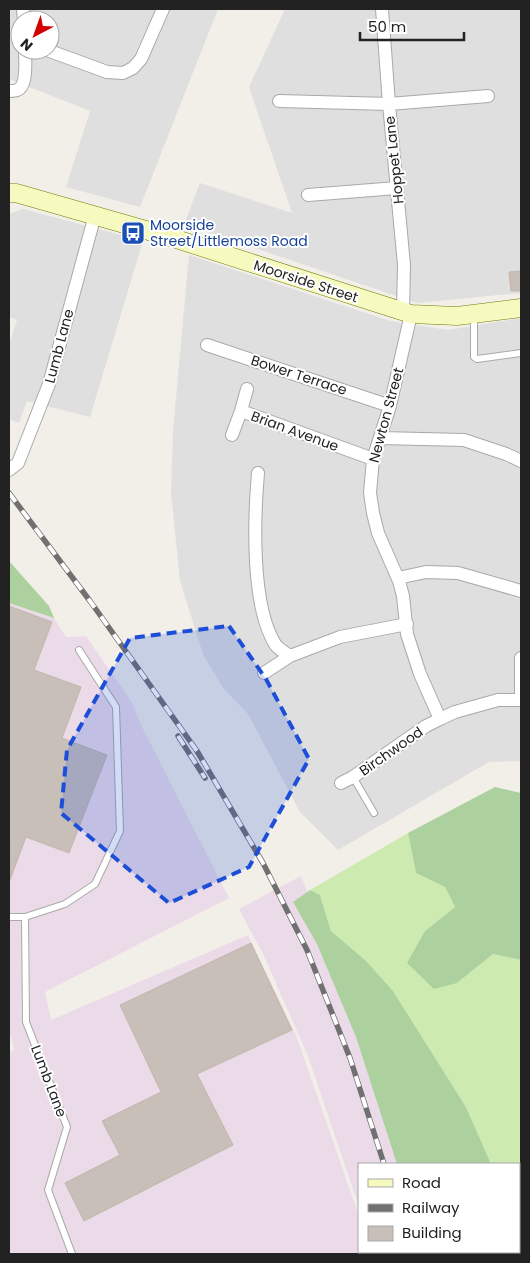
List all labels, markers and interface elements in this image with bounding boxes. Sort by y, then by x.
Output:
north arrow [10,10,60,60]
scale bar [360,10,464,42]
text: 50 m [368,16,406,37]
text: N [16,34,37,56]
street label: Hoppet Lane [379,115,409,205]
place label: Moorside Street/Littlemoss Road [150,215,308,251]
bus stop icon: Moorside Street/Littlemoss Road [120,220,146,246]
street label: Moorside Street [251,255,361,307]
street label: Lumb Lane [40,307,79,385]
street label: Bower Terrace [248,350,350,400]
street label: Newton Street [364,365,408,465]
street label: Brian Avenue [248,406,342,456]
street label: Birchwood [355,722,427,780]
street label: Lumb Lane [26,1042,72,1120]
legend [358,1163,520,1253]
text: Road [402,1172,441,1193]
text: Railway [402,1197,460,1218]
text: Building [402,1222,462,1243]

